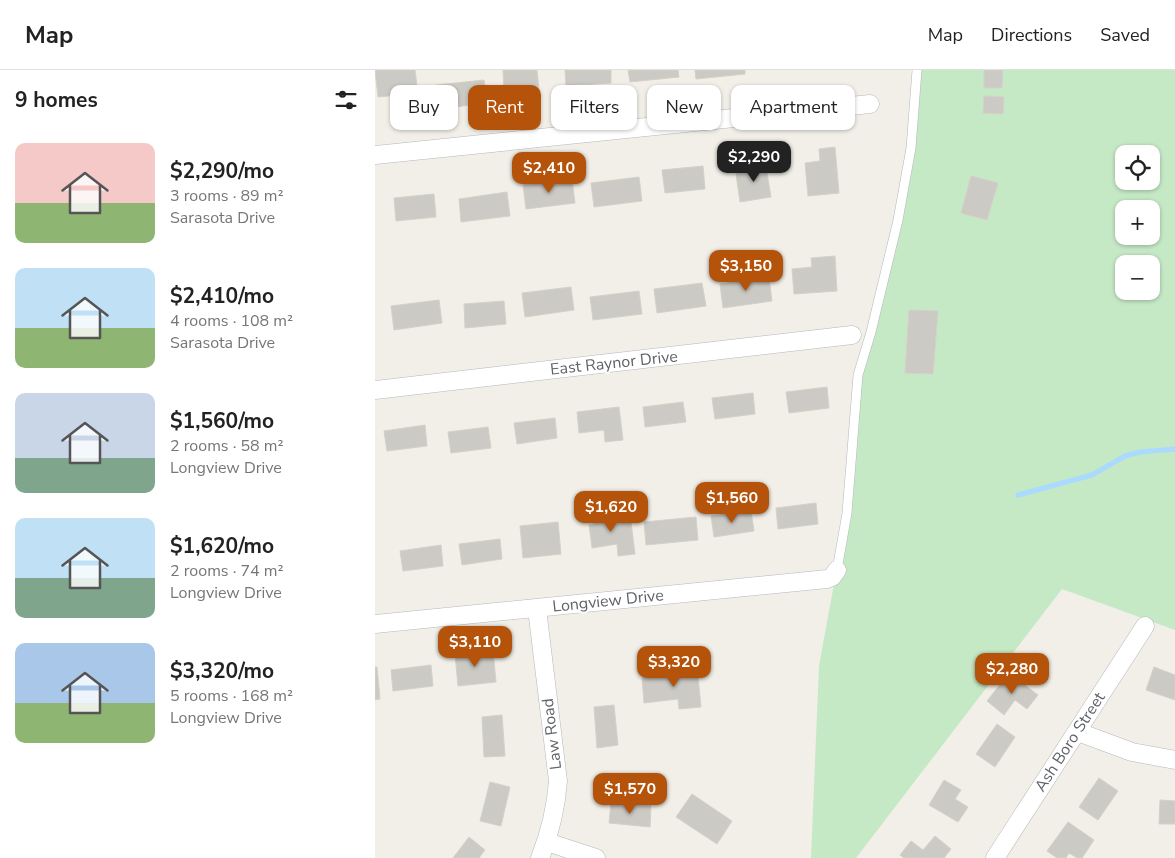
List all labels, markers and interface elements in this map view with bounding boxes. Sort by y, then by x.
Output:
text: Map [25,19,73,51]
text: Map [928,23,963,47]
text: Directions [991,23,1072,47]
text: Saved [1100,23,1150,47]
chip: Buy [390,85,458,130]
chip: Rent [468,85,541,130]
chip: Filters [551,85,637,130]
chip: New [647,85,721,130]
chip: Apartment [731,85,855,130]
text: 9 homes [15,86,98,114]
icon: filters [332,86,360,114]
pin: $2,290 [713,140,795,183]
map controls [1115,145,1160,300]
button: locate [1115,145,1160,190]
text: $2,290 [728,146,780,168]
pin: $2,410 [508,152,590,194]
text: $2,290/mo [170,157,274,185]
text: $2,410 [523,157,575,179]
icon: home [55,163,115,223]
text: 3 rooms · 89 m² [170,185,283,207]
button: + [1115,200,1160,245]
text: Sarasota Drive [170,207,275,229]
pin: $3,150 [705,250,787,292]
text: $3,150 [720,255,772,277]
button: − [1115,255,1160,300]
text: $2,410/mo [170,282,274,310]
icon: home [55,288,115,348]
text: 4 rooms · 108 m² [170,310,293,332]
text: Sarasota Drive [170,332,275,354]
street label: East Raynor Drive [549,345,679,381]
text: $1,560/mo [170,407,274,435]
icon: home [55,413,115,473]
text: 2 rooms · 58 m² [170,435,283,457]
text: Longview Drive [170,457,282,479]
pin: $1,560 [691,482,773,524]
text: $1,560 [706,487,758,509]
pin: $1,620 [570,490,652,533]
text: $1,620 [585,496,637,518]
text: $1,620/mo [170,532,274,560]
icon: home [55,538,115,598]
text: 2 rooms · 74 m² [170,560,283,582]
text: Longview Drive [170,582,282,604]
street label: Longview Drive [551,584,665,618]
pin: $3,110 [434,626,516,668]
text: $3,110 [449,631,501,653]
pin: $3,320 [633,646,715,688]
text: $3,320 [648,651,700,673]
pin: $2,280 [971,652,1053,695]
text: $3,320/mo [170,657,274,685]
text: $2,280 [986,658,1038,680]
icon: home [55,663,115,723]
text: 5 rooms · 168 m² [170,685,293,707]
street label: Ash Boro Street [1030,688,1111,796]
street label: Law Road [537,697,567,771]
text: Longview Drive [170,707,282,729]
pin: $1,570 [589,772,671,815]
text: $1,570 [604,778,656,800]

